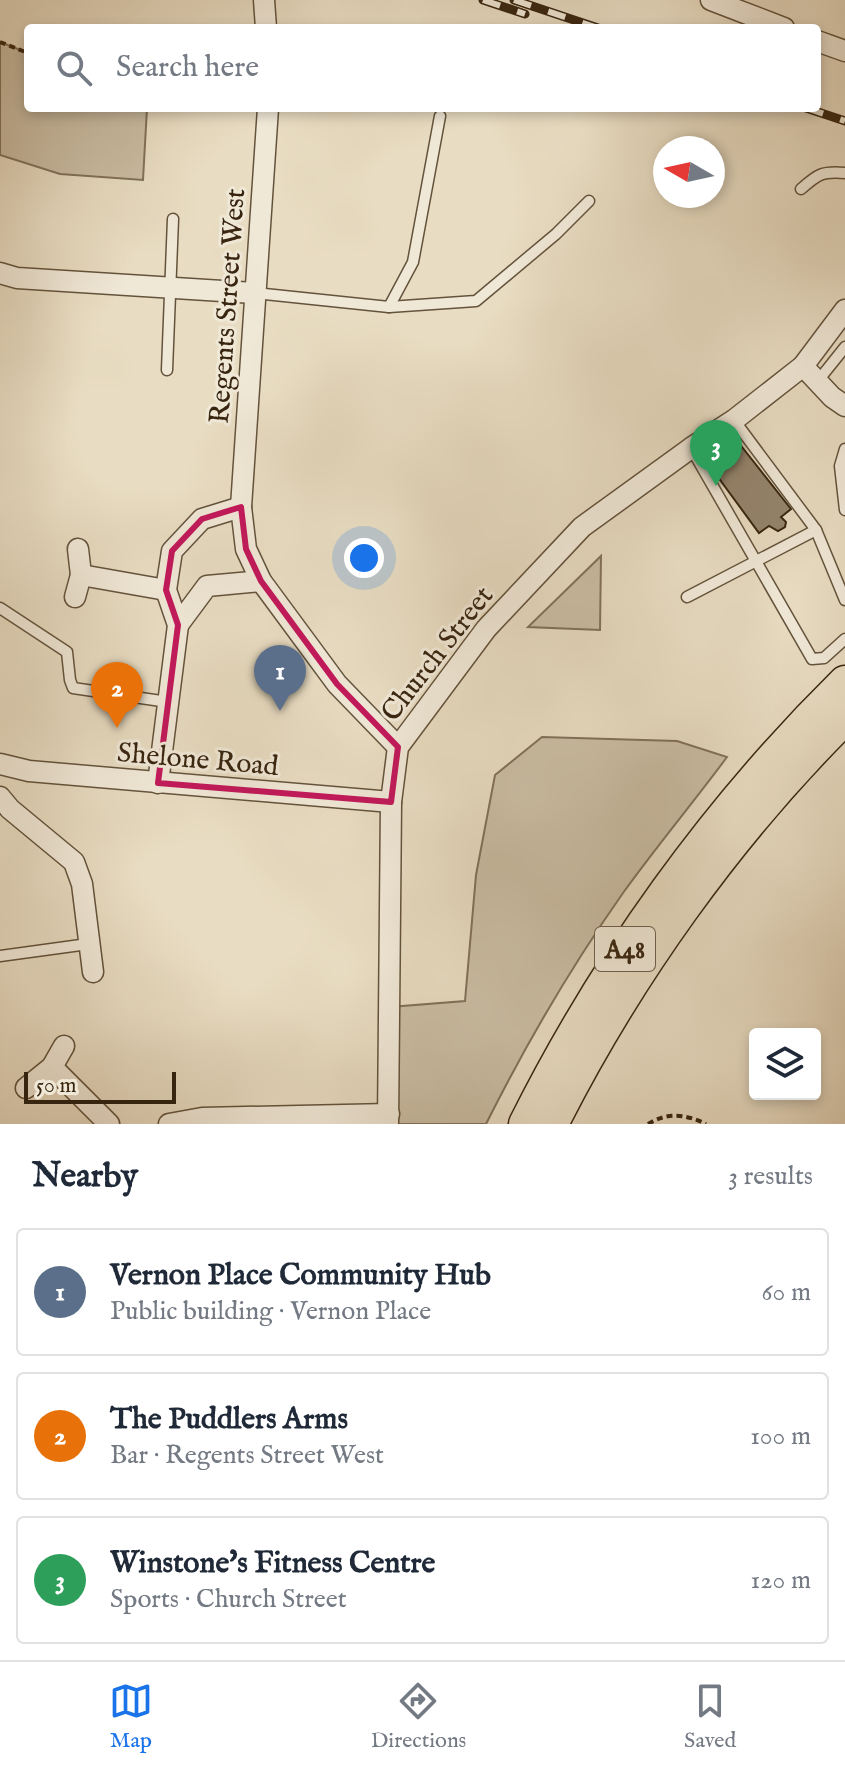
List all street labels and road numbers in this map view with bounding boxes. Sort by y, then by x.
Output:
street label: Regents Street West [203,187,254,425]
street label: Church Street [374,580,502,729]
street label: Shelone Road [116,736,280,785]
road number: A48 [595,927,655,971]

